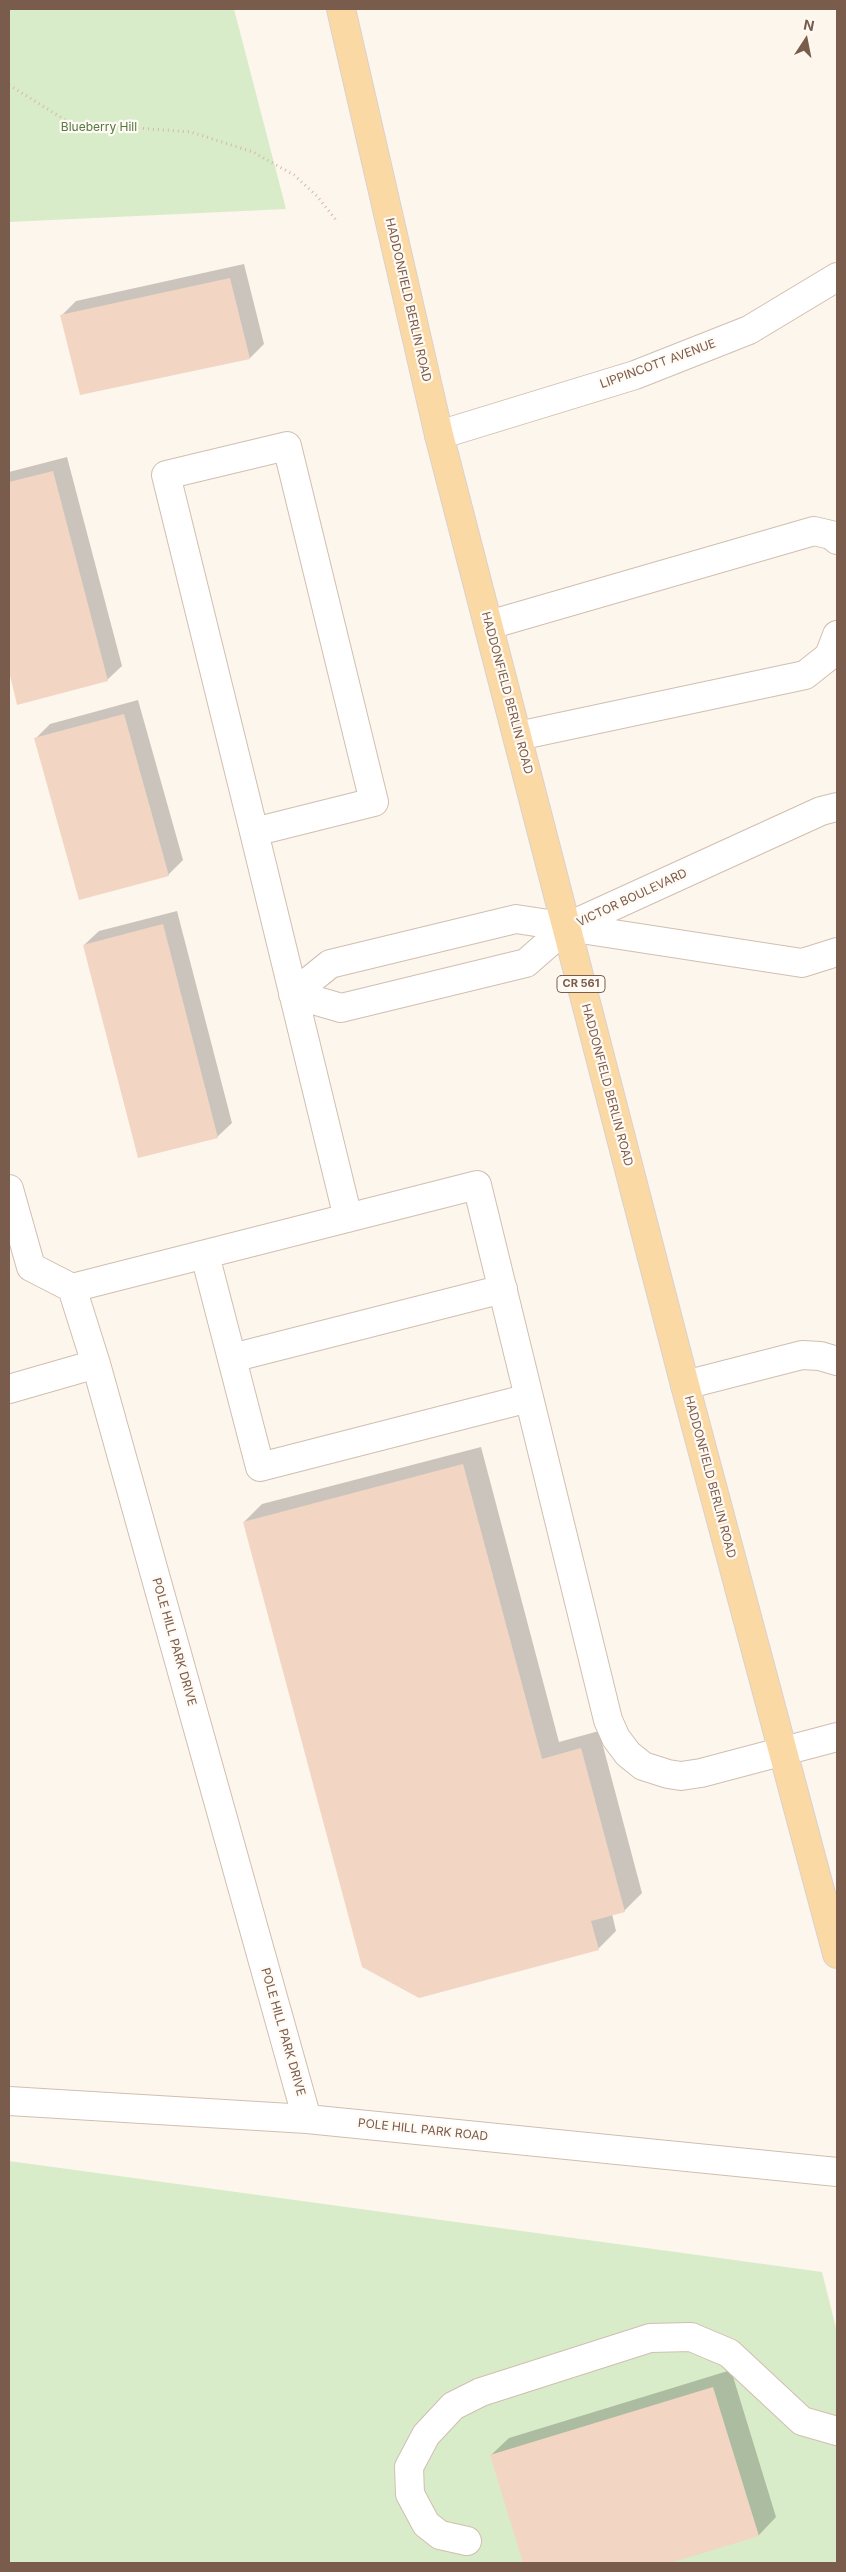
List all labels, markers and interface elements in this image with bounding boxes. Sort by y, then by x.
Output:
north arrow [781,15,831,65]
text: N [802,15,816,34]
park label: Blueberry Hill [61,120,137,134]
street label: HADDONFIELD BERLIN ROAD [382,217,434,383]
street label: LIPPINCOTT AVENUE [598,336,718,392]
street label: HADDONFIELD BERLIN ROAD [478,610,536,776]
street label: VICTOR BOULEVARD [575,866,689,930]
road number: CR 561 [557,976,605,992]
street label: HADDONFIELD BERLIN ROAD [578,1002,636,1168]
street label: HADDONFIELD BERLIN ROAD [681,1394,739,1560]
street label: POLE HILL PARK DRIVE [149,1576,199,1708]
street label: POLE HILL PARK DRIVE [258,1966,308,2098]
street label: POLE HILL PARK ROAD [357,2116,489,2144]

